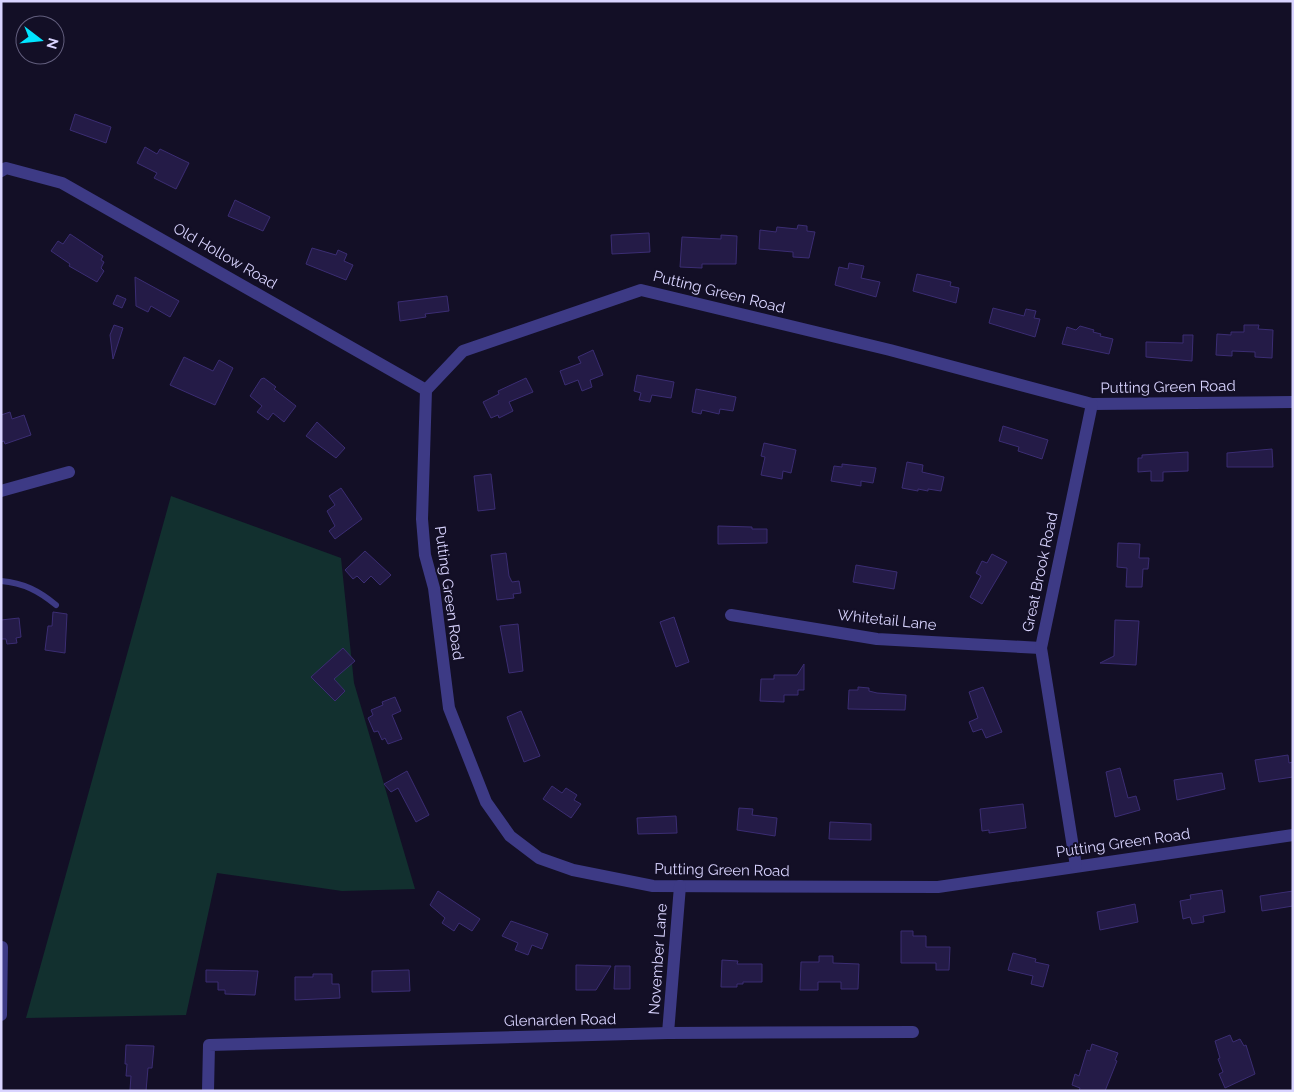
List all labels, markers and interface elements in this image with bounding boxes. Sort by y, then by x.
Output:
north arrow [15,15,65,65]
text: N [43,36,62,51]
street label: Old Hollow Road [170,219,280,293]
street label: Putting Green Road [651,267,787,317]
street label: Putting Green Road [1100,377,1236,397]
street label: Great Brook Road [1018,510,1062,634]
street label: Putting Green Road [431,525,467,661]
street label: Whitetail Lane [836,606,938,634]
street label: Putting Green Road [1055,825,1191,861]
street label: Putting Green Road [654,860,790,880]
street label: November Lane [645,902,671,1015]
street label: Glenarden Road [504,1010,616,1030]

